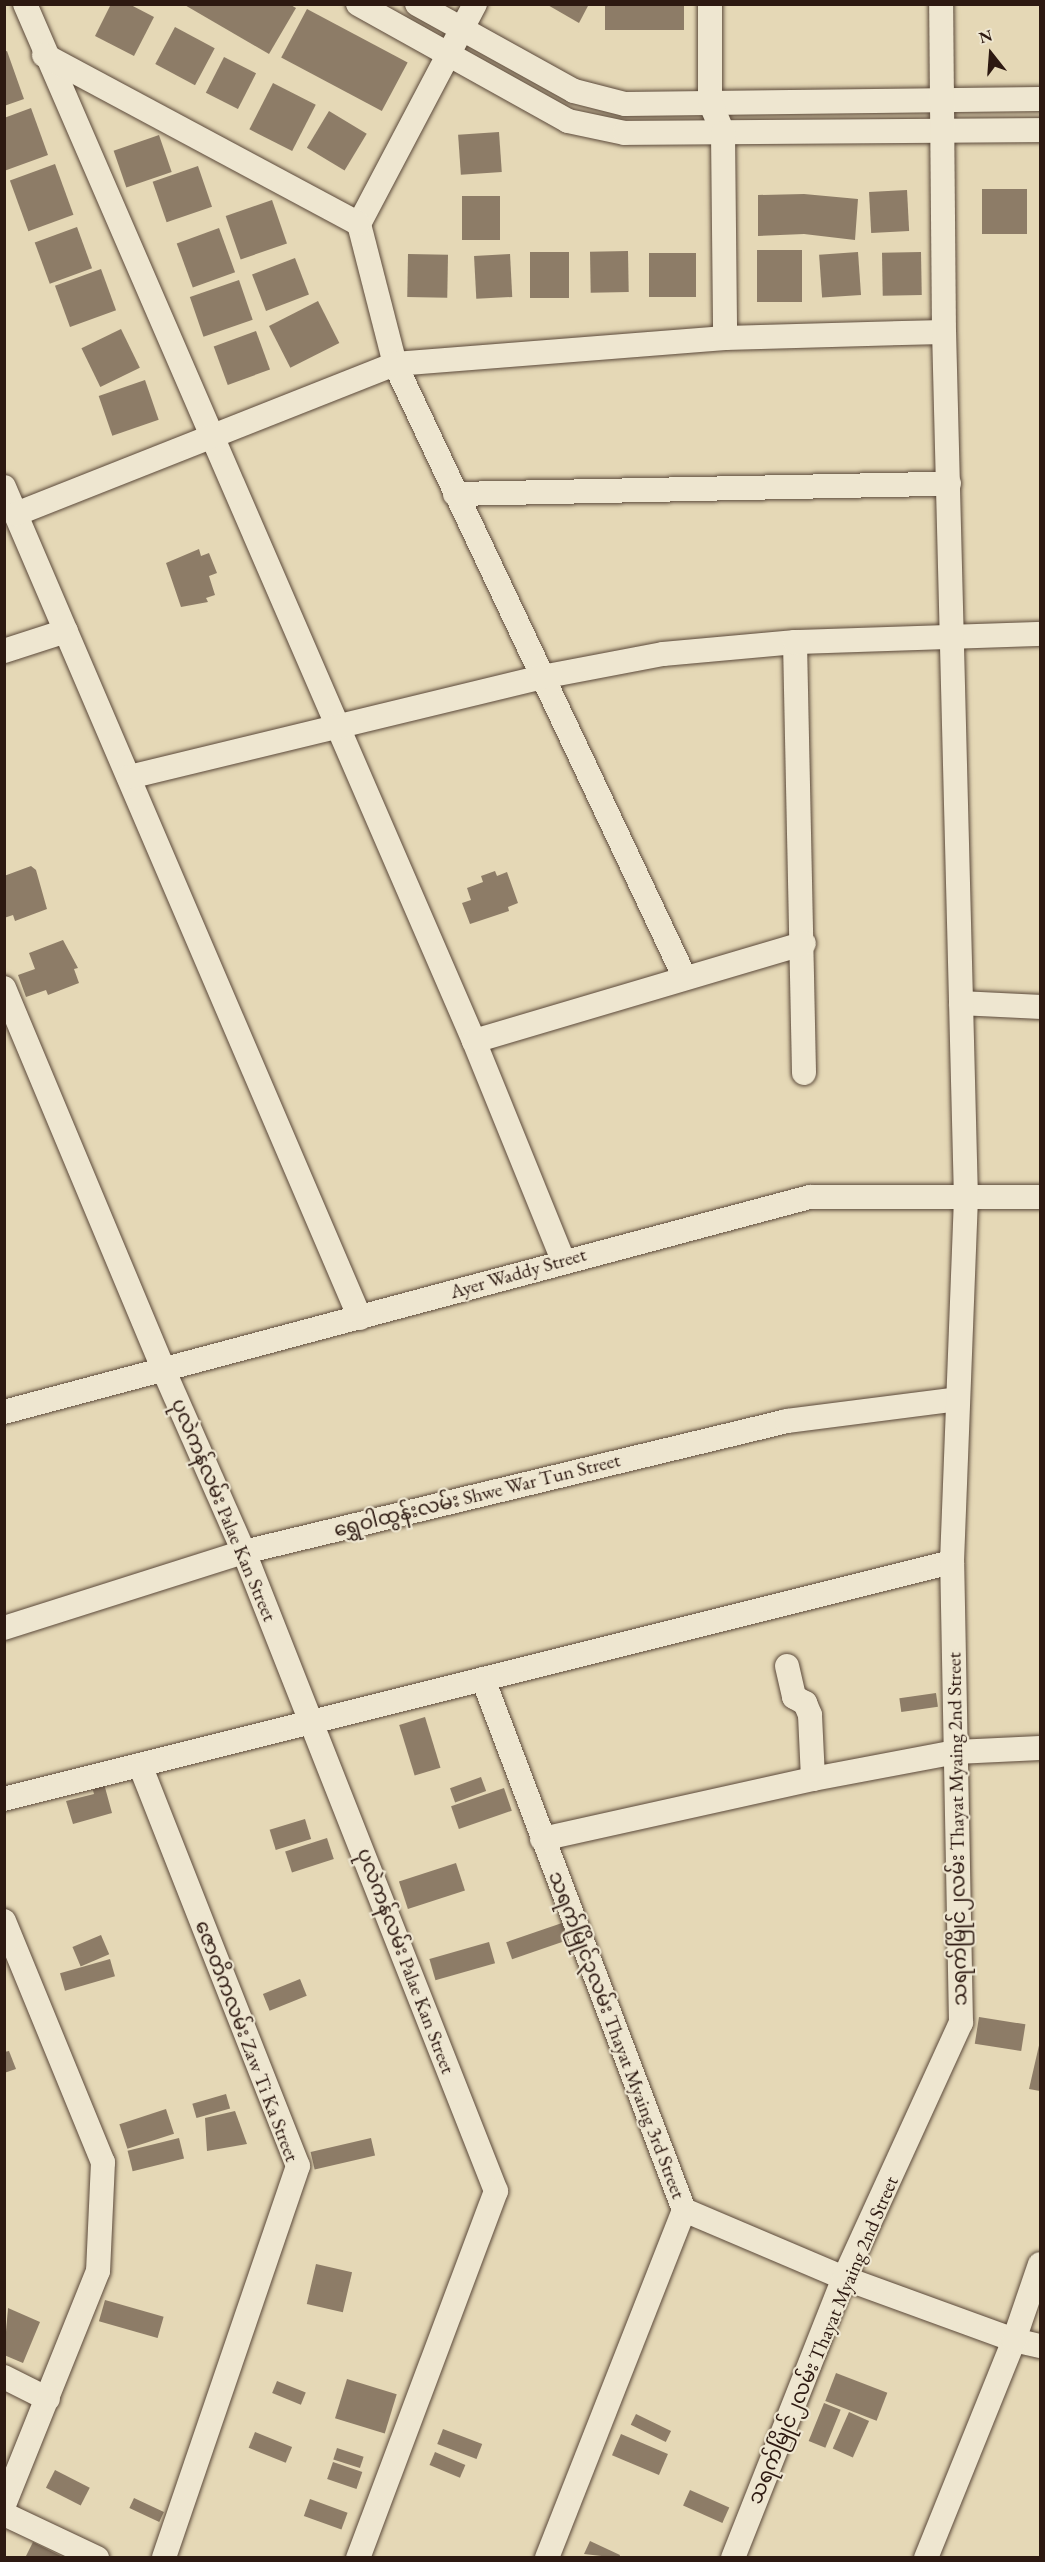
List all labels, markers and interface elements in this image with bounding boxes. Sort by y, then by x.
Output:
north arrow [961,24,1021,84]
text: N [976,24,995,48]
street label: Ayer Waddy Street [447,1242,589,1304]
street label: ပုလဲကန်လမ်း Palae Kan Street [166,1395,282,1625]
street label: ရွှေဝါထွန်းလမ်း Shwe War Tun Street [331,1448,623,1542]
street label: သရက်မြိုင်၂လမ်း Thayat Myaing 2nd Street [942,1652,972,2006]
street label: ပုလဲကန်လမ်း Palae Kan Street [352,1845,460,2077]
street label: သရက်မြိုင်၃လမ်း Thayat Myaing 3rd Street [543,1868,691,2202]
street label: ဇောတိကလမ်း Zaw Ti Ka Street [190,1917,304,2165]
street label: သရက်မြိုင်၂လမ်း Thayat Myaing 2nd Street [743,2172,903,2508]

